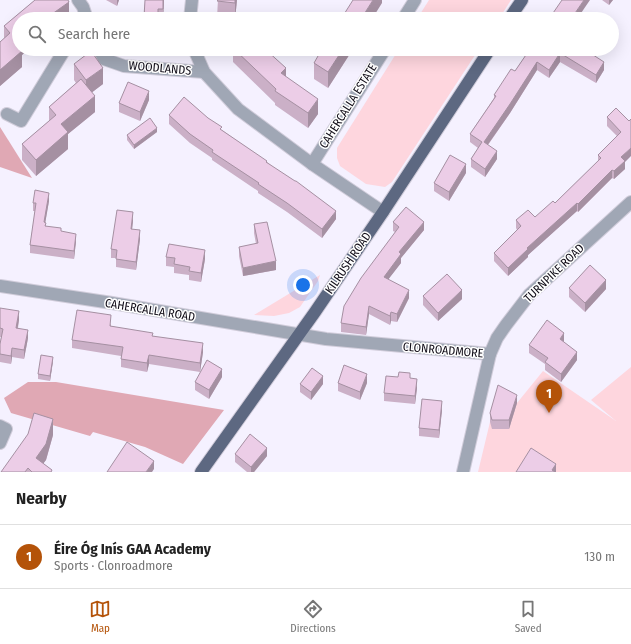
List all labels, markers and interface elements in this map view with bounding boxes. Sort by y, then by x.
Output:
search box [12,12,619,56]
icon: search [26,23,48,45]
text: Search here [58,25,130,43]
street label: WOODLANDS [128,58,192,78]
street label: CAHERCALLA ESTATE [316,61,380,151]
street label: KILRUSH ROAD [322,229,374,297]
street label: TURNPIKE ROAD [521,241,587,305]
your location [293,275,313,295]
street label: CAHERCALLA ROAD [104,296,196,324]
street label: CLONROADMORE [402,340,484,361]
pin: 1 [536,380,562,413]
text: Nearby [16,488,67,509]
text: Éire Óg Inís GAA Academy [54,540,211,558]
text: 1 [26,549,32,564]
text: 130 m [584,549,615,564]
text: Sports · Clonroadmore [54,558,173,573]
tab: Map [89,598,111,635]
tab: Directions [290,598,336,635]
tab: Saved [515,598,542,635]

